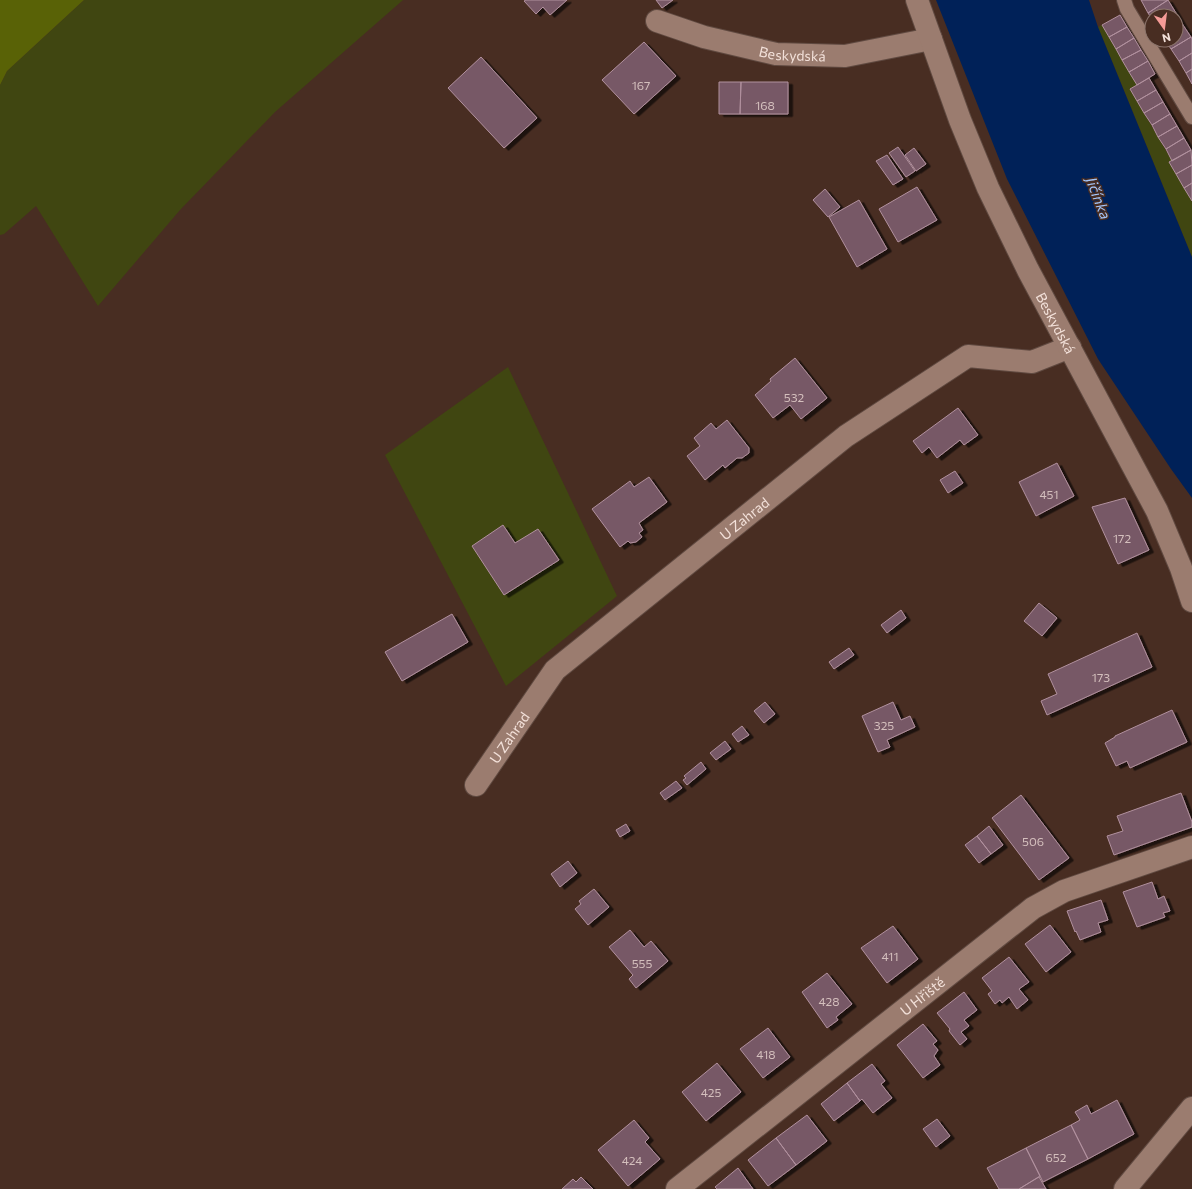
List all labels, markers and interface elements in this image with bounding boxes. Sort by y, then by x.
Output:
north arrow [1144,8,1184,48]
text: N [1161,31,1172,45]
street label: Beskydská [757,42,826,64]
house number: 167 [632,78,650,92]
house number: 168 [755,98,775,112]
water label: Jičínka [1082,172,1115,222]
street label: Beskydská [1033,289,1079,356]
house number: 532 [784,390,805,404]
house number: 451 [1039,487,1059,501]
street label: U Zahrad [716,493,772,543]
house number: 172 [1113,531,1131,545]
house number: 173 [1092,670,1110,684]
street label: U Zahrad [485,708,532,766]
house number: 325 [874,718,894,732]
house number: 506 [1022,834,1044,848]
house number: 411 [881,949,899,963]
house number: 555 [632,956,652,970]
street label: U Hřiště [896,973,948,1018]
house number: 428 [819,994,839,1008]
house number: 418 [756,1047,776,1061]
house number: 425 [701,1085,721,1099]
house number: 652 [1046,1150,1067,1164]
house number: 424 [622,1153,642,1167]

